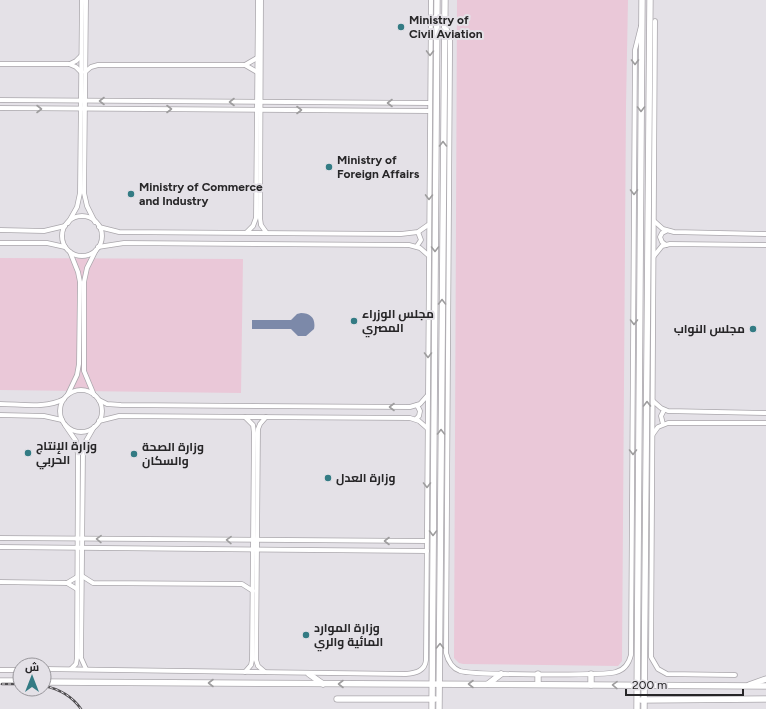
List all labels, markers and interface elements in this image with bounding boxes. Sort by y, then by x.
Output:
place label: Ministry of Civil Aviation [409,13,483,41]
marker: Ministry of Civil Aviation [396,22,406,32]
one-way arrow [426,50,434,56]
one-way arrow [631,59,639,65]
one-way arrow [99,97,105,105]
one-way arrow [229,97,235,106]
one-way arrow [387,99,393,107]
one-way arrow [36,104,42,113]
one-way arrow [166,105,172,113]
one-way arrow [296,106,302,114]
one-way arrow [637,106,645,112]
one-way arrow [439,141,447,147]
place label: Ministry of Foreign Affairs [337,153,420,181]
marker: Ministry of Foreign Affairs [324,162,334,172]
place label: Ministry of Commerce and Industry [139,180,263,208]
marker: Ministry of Commerce and Industry [126,189,136,199]
one-way arrow [630,189,639,195]
one-way arrow [425,194,433,200]
one-way arrow [430,246,439,252]
one-way arrow [438,299,446,305]
place label: مجلس الوزراء المصري [362,307,434,338]
marker: مجلس الوزراء المصري [349,316,359,326]
one-way arrow [630,319,638,325]
place label: مجلس النواب [674,322,745,337]
marker: مجلس النواب [748,324,758,334]
one-way arrow [424,352,432,358]
one-way arrow [643,401,651,407]
one-way arrow [389,403,395,411]
one-way arrow [437,429,445,435]
place label: وزارة الإنتاج الحربي [36,439,97,470]
place label: وزارة الصحة والسكان [142,440,204,469]
marker: وزارة الإنتاج الحربي [23,448,33,458]
marker: وزارة الصحة والسكان [129,449,139,459]
one-way arrow [628,449,637,455]
place label: وزارة العدل [336,471,395,486]
marker: وزارة العدل [323,473,333,483]
one-way arrow [423,482,431,488]
one-way arrow [429,530,437,536]
one-way arrow [96,535,102,543]
one-way arrow [226,536,232,544]
one-way arrow [384,537,390,545]
place label: وزارة الموارد المائية والري [314,621,383,652]
marker: وزارة الموارد المائية والري [301,630,311,640]
one-way arrow [436,643,444,649]
north arrow [12,657,52,697]
text: ش [25,661,39,674]
scale bar [626,671,743,697]
text: 200 m [632,678,667,692]
one-way arrow [208,679,214,687]
one-way arrow [338,680,344,688]
one-way arrow [468,680,474,688]
one-way arrow [612,681,618,689]

